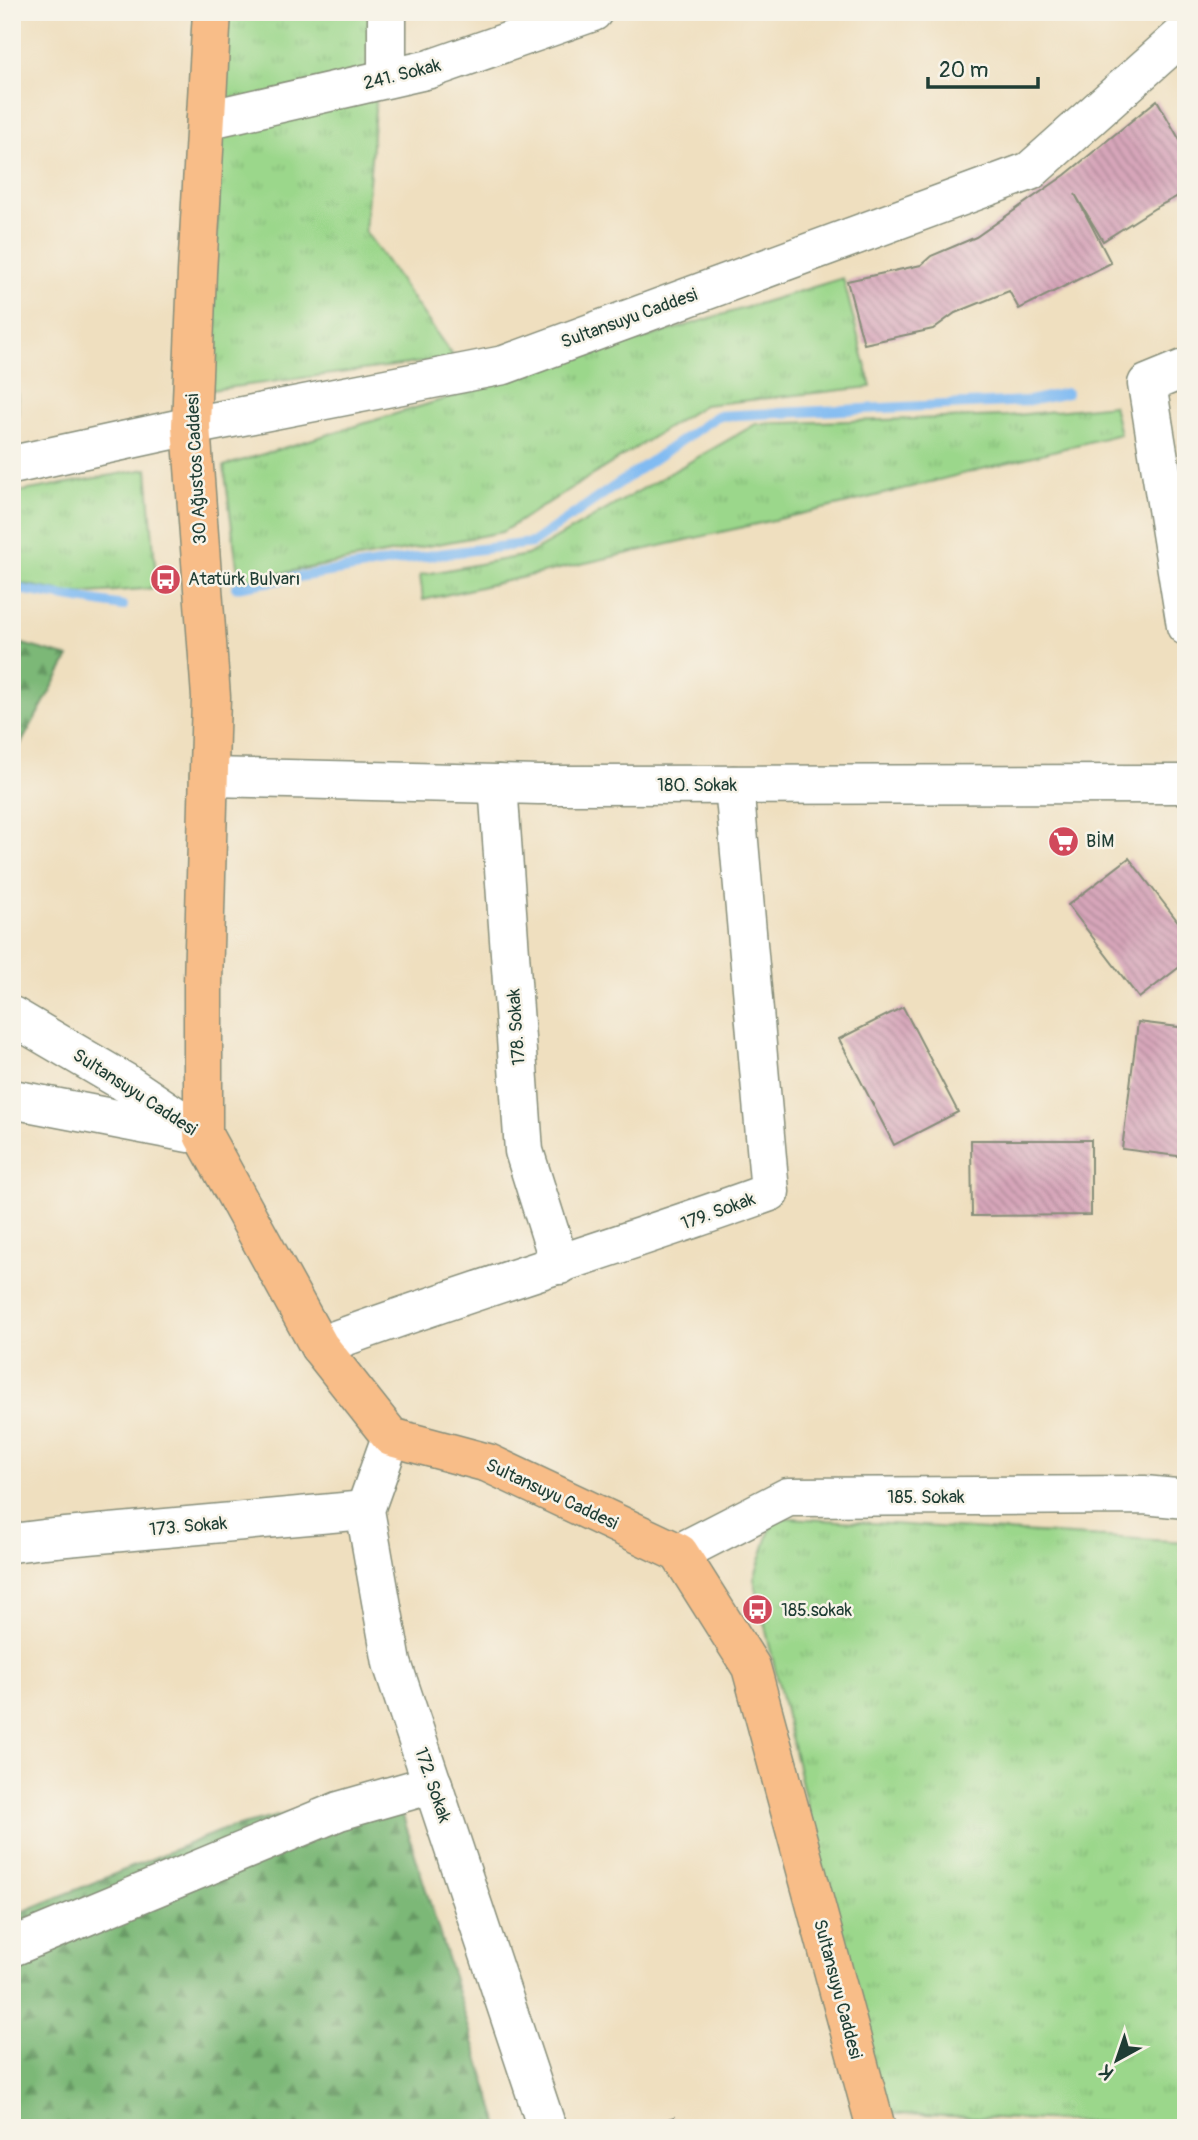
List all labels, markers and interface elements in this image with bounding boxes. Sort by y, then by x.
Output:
scale bar [928,46,1039,90]
street label: 241. Sokak [361,54,444,95]
text: 20 m [939,57,988,84]
street label: Sultansuyu Caddesi [558,283,701,354]
street label: 30 Ağustos Caddesi [181,393,212,545]
bus stop icon: Atatürk Bulvarı [148,562,182,596]
place label: Atatürk Bulvarı [188,568,300,591]
street label: 180. Sokak [657,774,737,797]
supermarket icon: BİM [1046,824,1080,858]
place label: BİM [1086,830,1114,853]
street label: 178. Sokak [502,987,531,1066]
street label: Sultansuyu Caddesi [68,1044,201,1141]
street label: 179. Sokak [678,1187,759,1235]
street label: Sultansuyu Caddesi [482,1454,622,1535]
street label: 185. Sokak [887,1486,965,1509]
street label: 173. Sokak [148,1512,228,1541]
bus stop icon: 185.sokak [741,1593,775,1627]
place label: 185.sokak [781,1599,852,1622]
street label: 172. Sokak [409,1745,456,1826]
street label: Sultansuyu Caddesi [808,1917,867,2061]
north arrow [1082,2024,1152,2094]
text: K [1094,2059,1119,2085]

